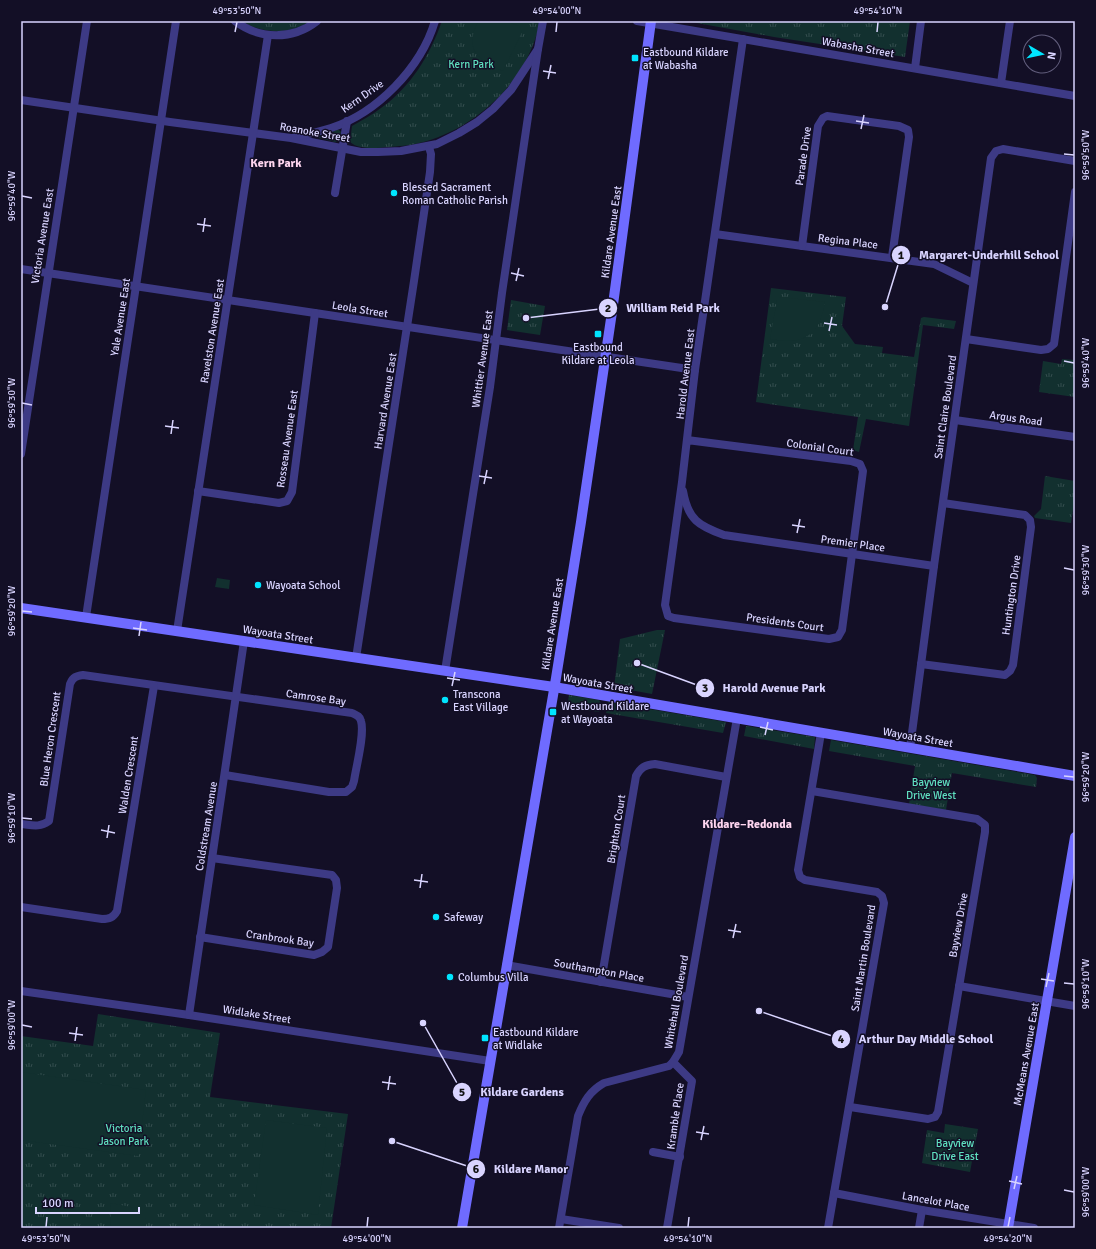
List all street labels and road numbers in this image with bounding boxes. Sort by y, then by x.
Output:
street label: Wabasha Street [821,35,895,60]
street label: Kern Drive [339,77,386,116]
street label: Roanoke Street [279,120,351,145]
street label: Parade Drive [793,126,814,186]
street label: Kildare Avenue East [599,185,624,279]
street label: Victoria Avenue East [29,187,56,285]
street label: Regina Place [817,231,879,252]
street label: Yale Avenue East [108,277,133,357]
street label: Ravelston Avenue East [198,278,227,384]
street label: Leola Street [331,299,389,320]
street label: Whittier Avenue East [469,309,496,409]
street label: Harold Avenue East [673,328,698,420]
street label: Harvard Avenue East [371,352,400,450]
street label: Saint Claire Boulevard [932,354,959,460]
street label: Rosseau Avenue East [274,389,301,489]
street label: Argus Road [989,408,1043,429]
street label: Colonial Court [785,436,855,459]
street label: Premier Place [820,533,886,554]
street label: Huntington Drive [999,554,1024,636]
street label: Kildare Avenue East [539,577,566,671]
street label: Presidents Court [745,611,825,634]
street label: Wayoata Street [242,623,314,646]
street label: Wayoata Street [562,671,634,696]
street label: Camrose Bay [285,687,348,708]
street label: Blue Heron Crescent [37,691,64,787]
street label: Wayoata Street [882,725,954,750]
street label: Walden Crescent [116,735,141,815]
street label: Coldstream Avenue [193,780,220,872]
street label: Brighton Court [605,793,628,865]
street label: Bayview Drive [946,892,971,958]
street label: Saint Martin Boulevard [849,903,878,1013]
street label: Cranbrook Bay [245,927,316,950]
street label: Whitehall Boulevard [662,954,691,1050]
street label: Southampton Place [553,956,645,985]
street label: McMeans Avenue East [1011,1001,1042,1107]
street label: Widlake Street [222,1003,292,1026]
street label: Kramble Place [664,1082,687,1150]
street label: Lancelot Place [901,1189,971,1214]

